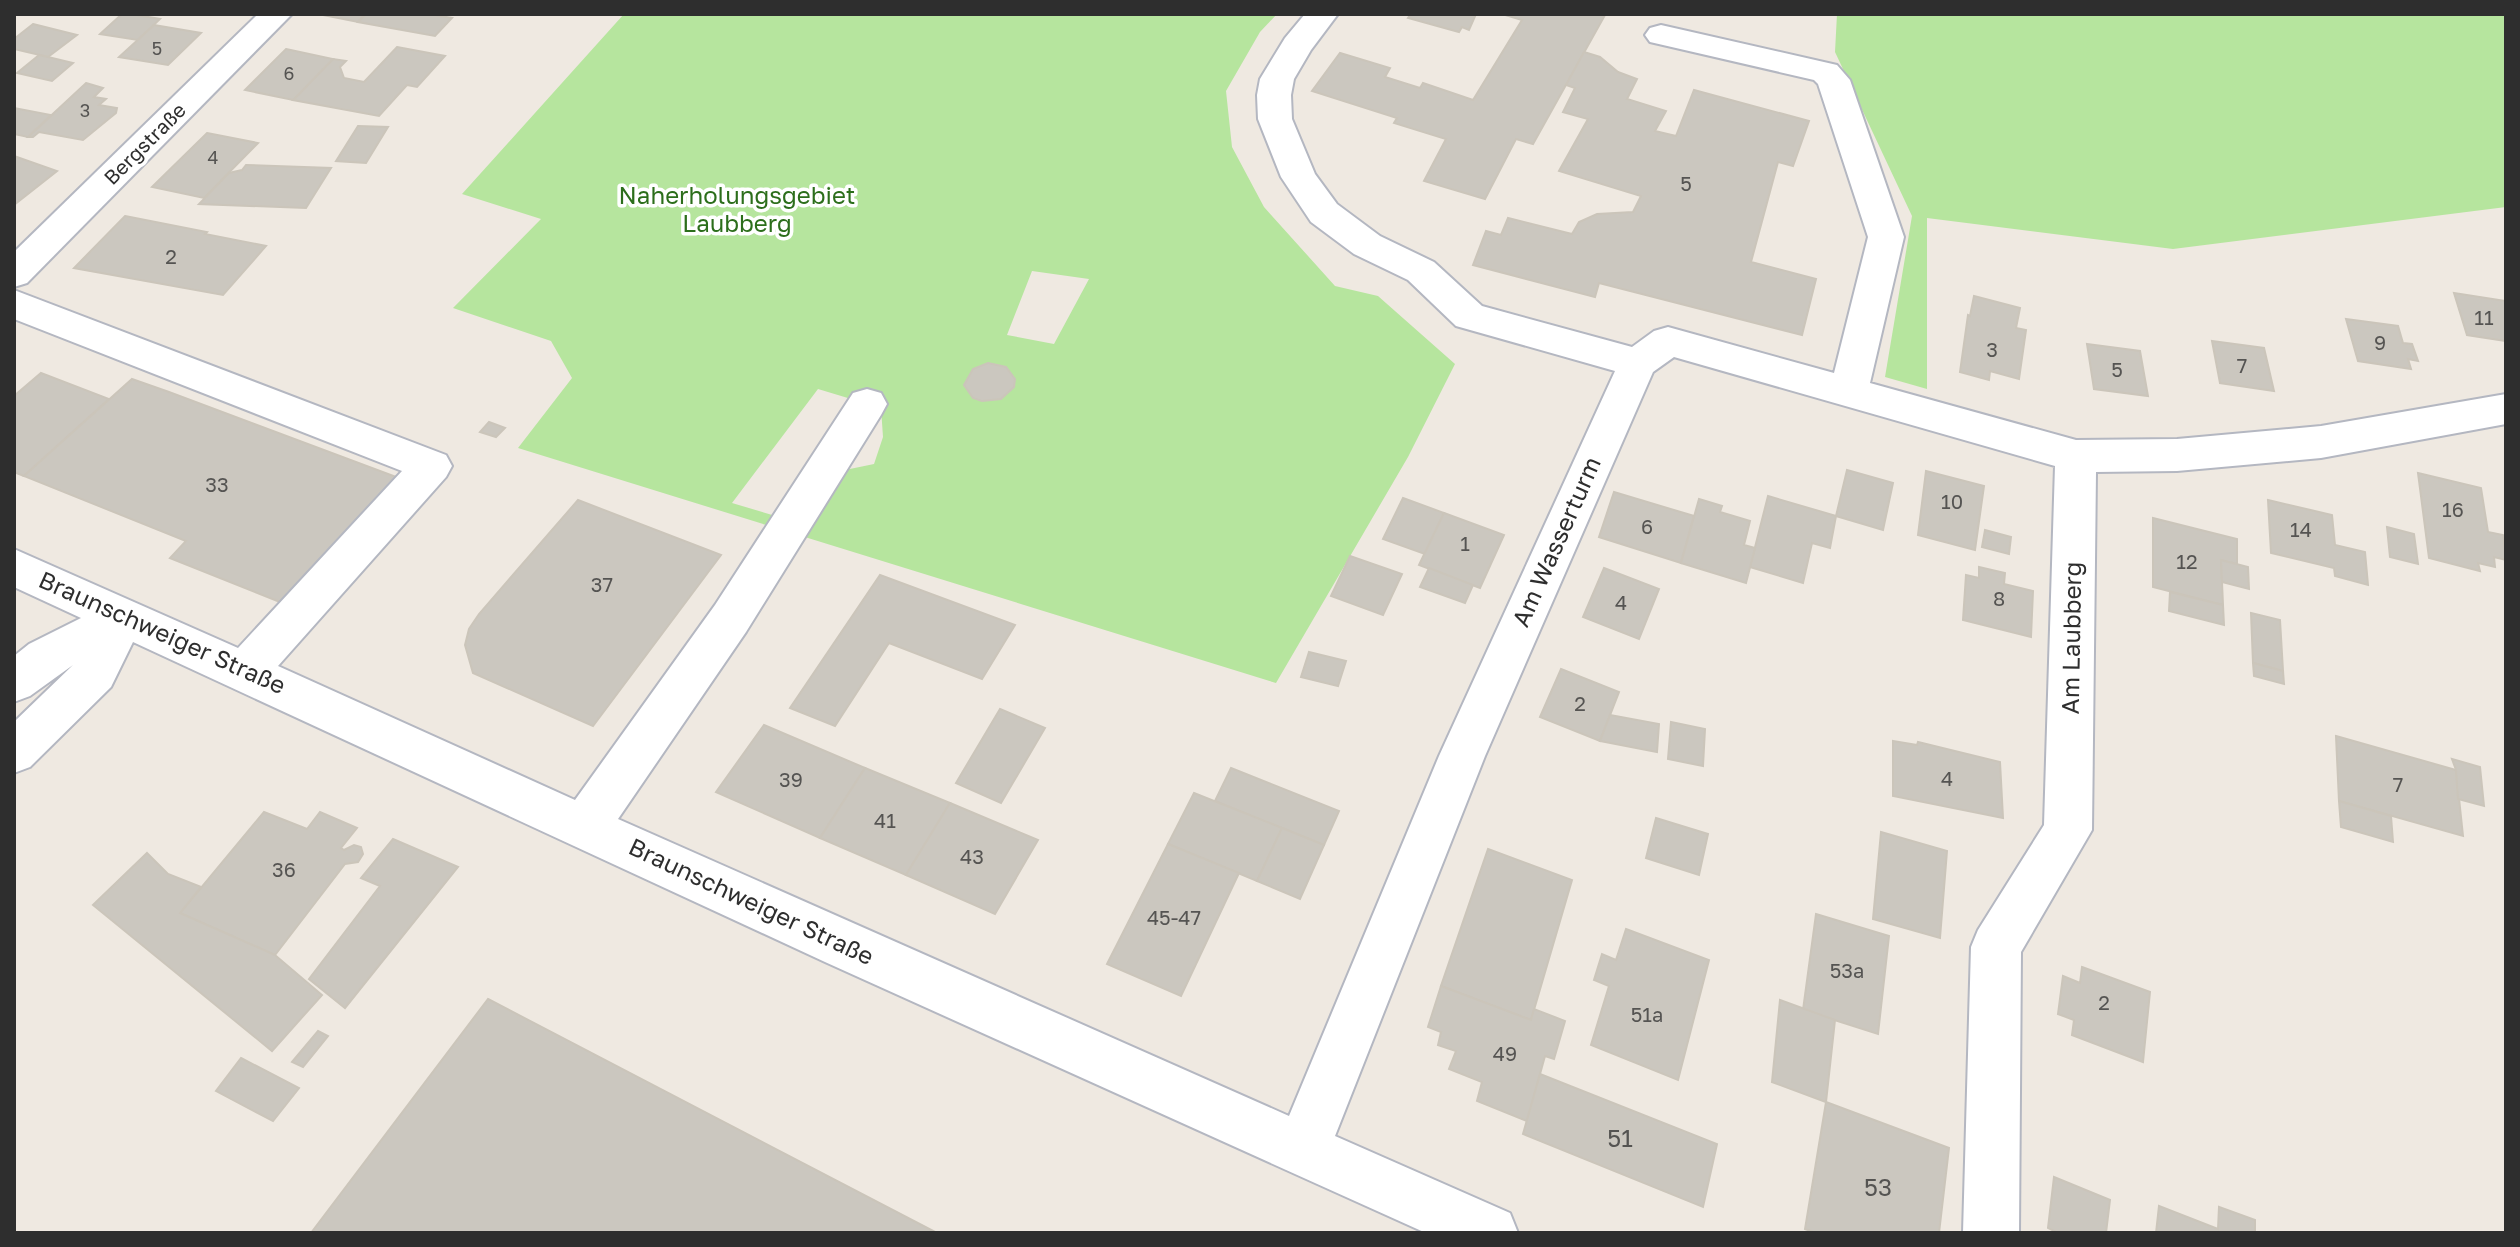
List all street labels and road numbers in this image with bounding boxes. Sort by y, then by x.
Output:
street label: Bergstraße [98,97,190,189]
street label: Am Wasserturm [1505,452,1606,631]
street label: Am Laubberg [2055,561,2086,715]
street label: Braunschweiger Straße [35,564,290,699]
street label: Braunschweiger Straße [625,831,879,970]

